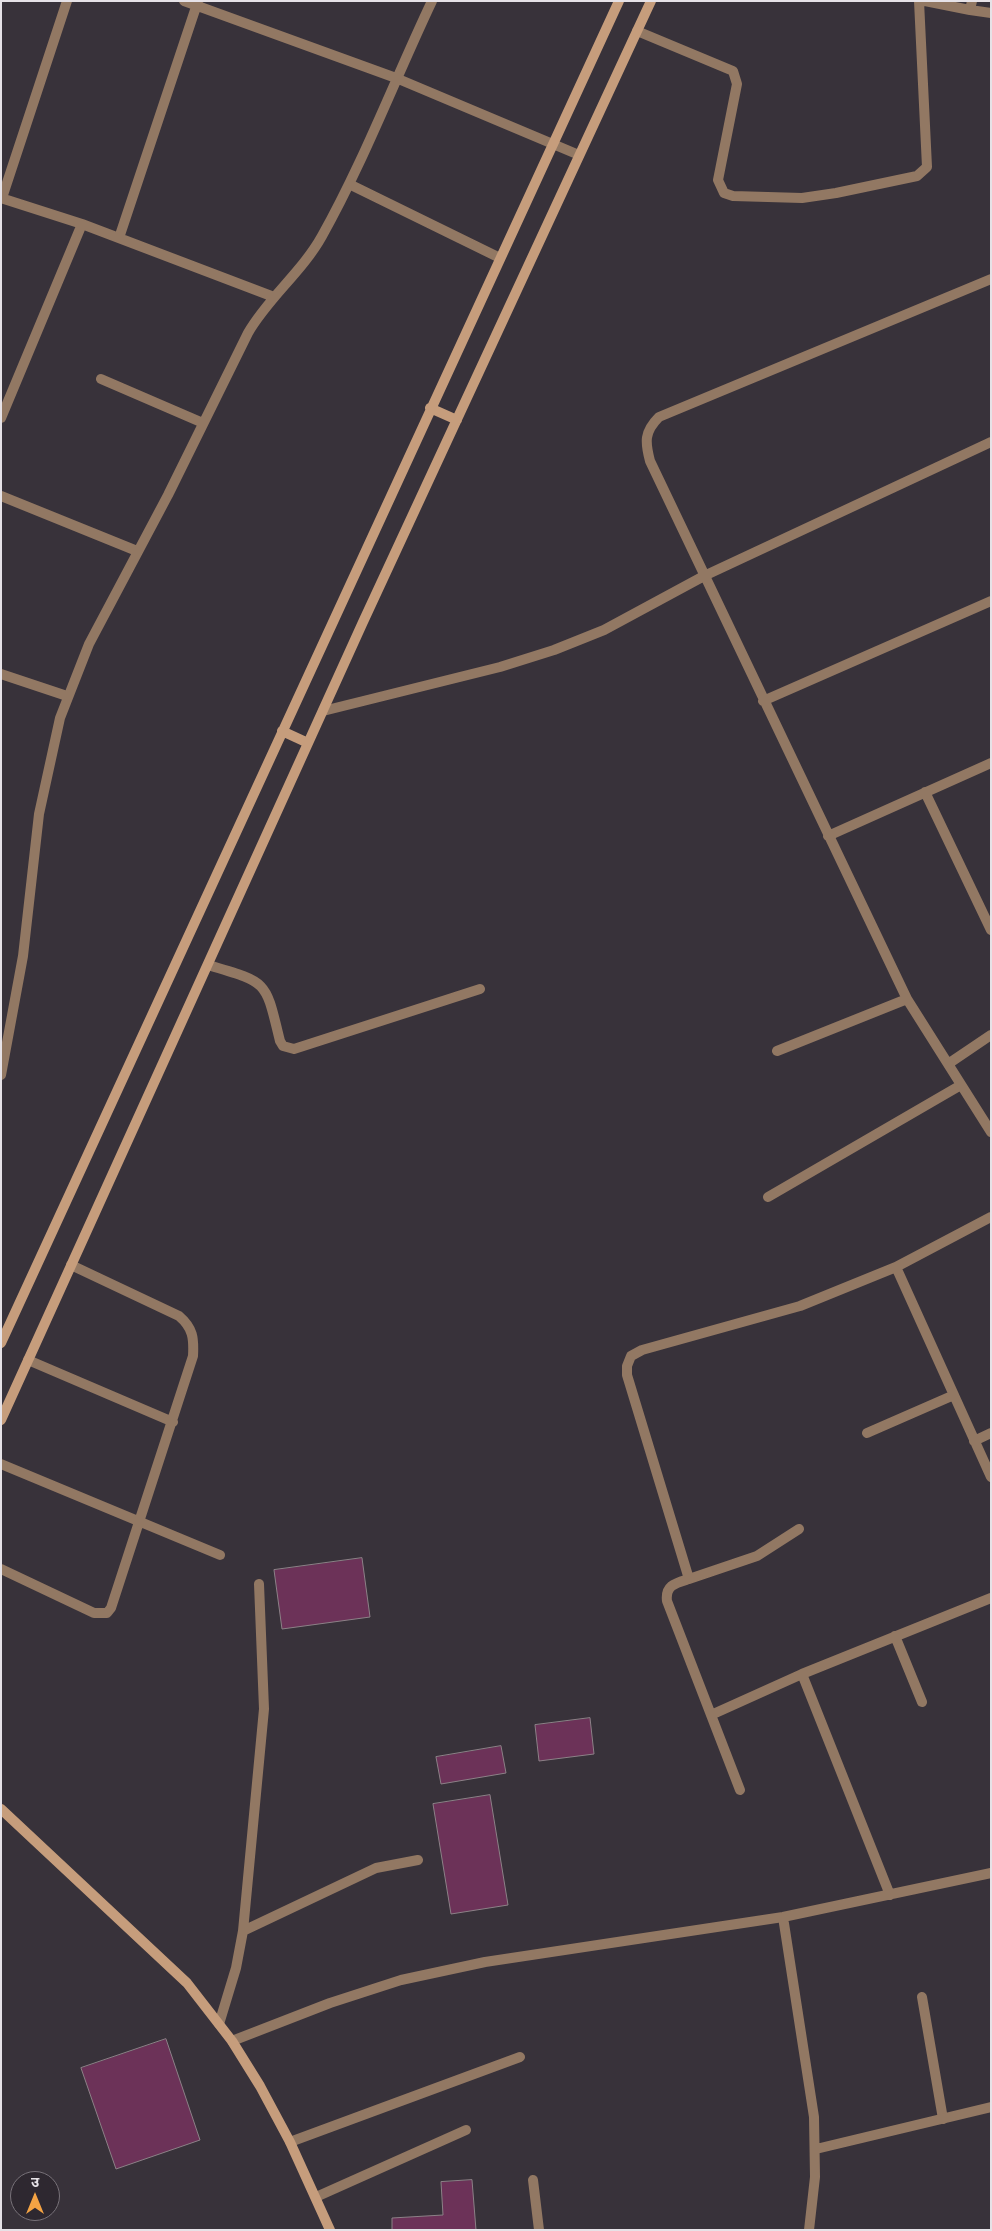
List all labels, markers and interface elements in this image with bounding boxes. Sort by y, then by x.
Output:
north arrow [10,2171,60,2221]
text: उ [31,2173,39,2191]

